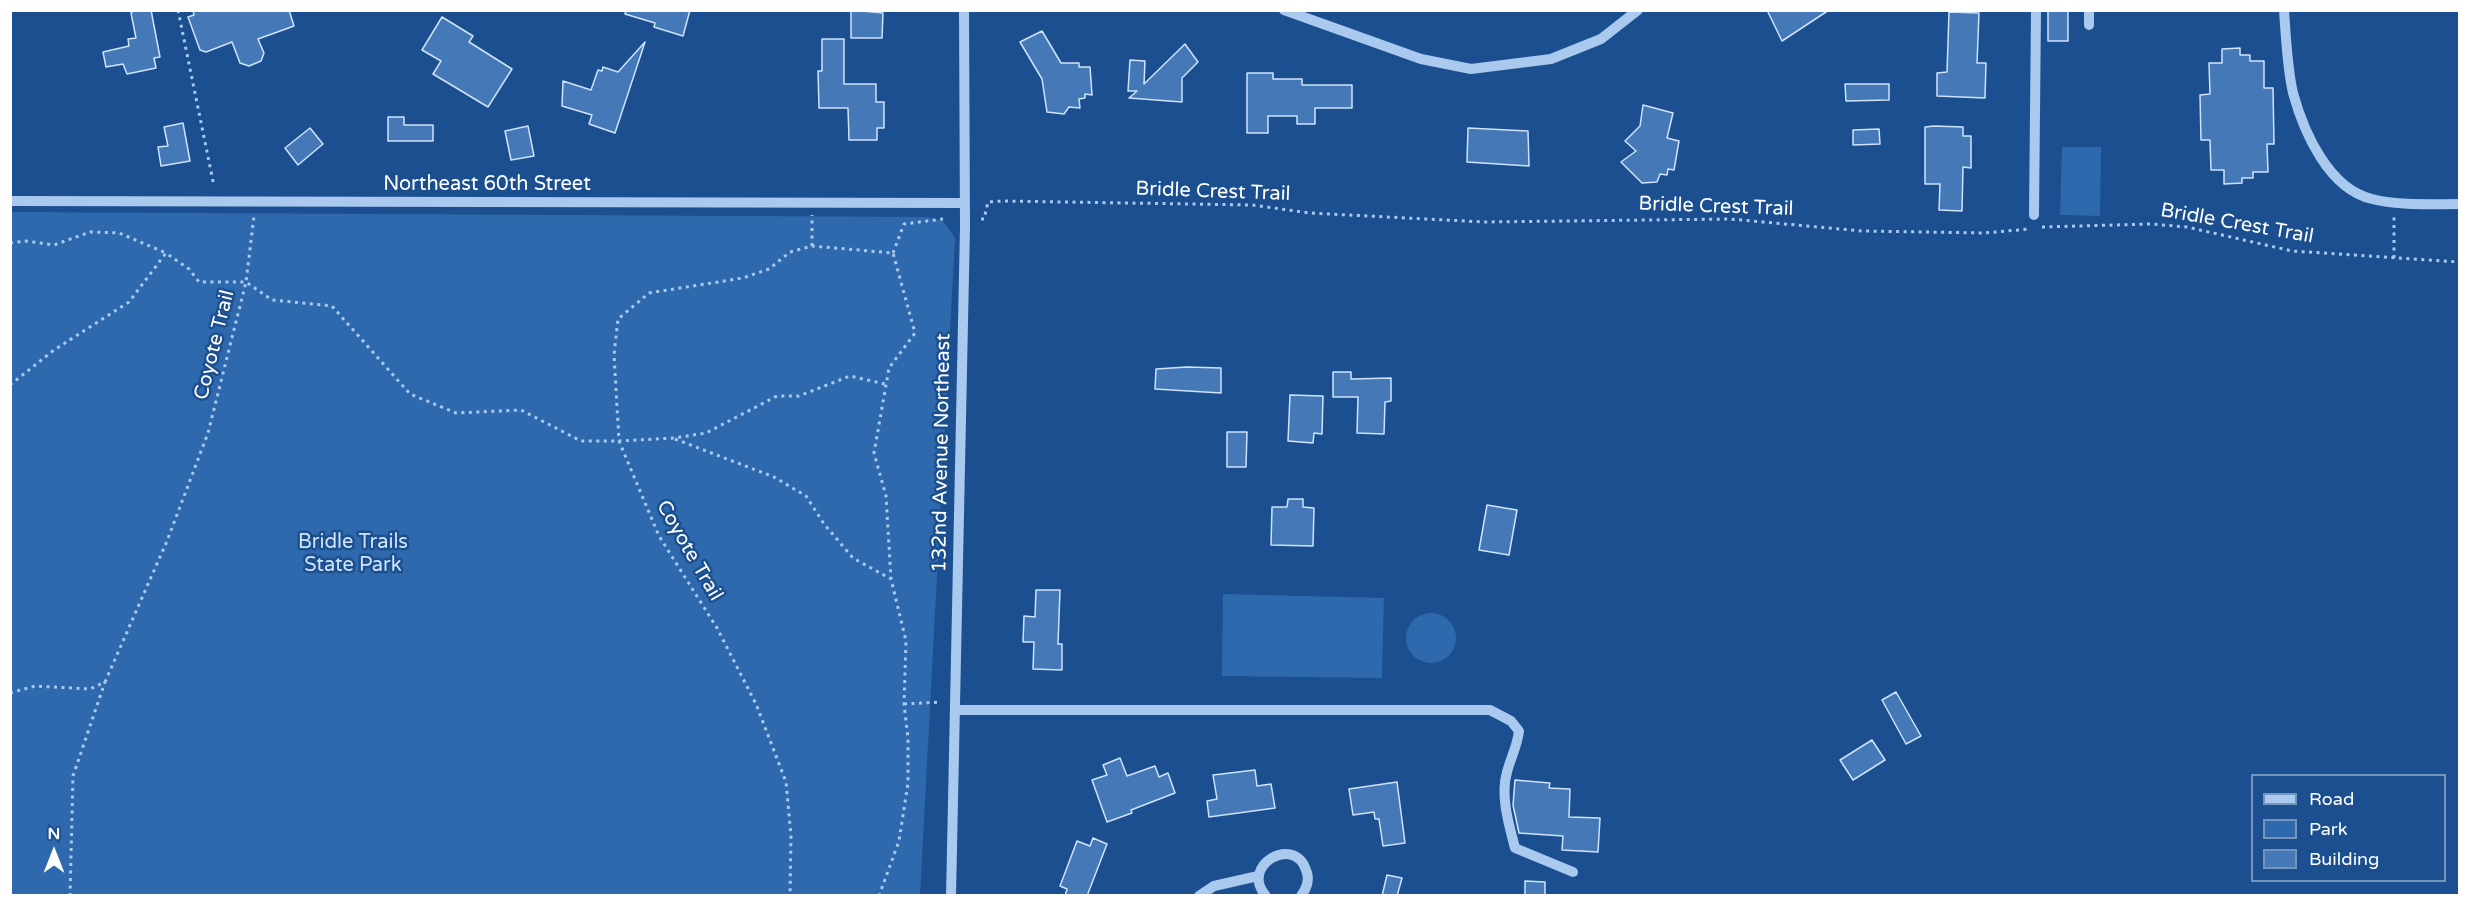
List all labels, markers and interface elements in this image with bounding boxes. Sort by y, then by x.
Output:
street label: Northeast 60th Street [383,173,591,197]
street label: Bridle Crest Trail [1135,177,1291,207]
street label: Bridle Crest Trail [1638,192,1794,222]
street label: Bridle Crest Trail [2159,199,2315,249]
street label: Coyote Trail [190,288,240,402]
street label: 132nd Avenue Northeast [928,333,956,573]
street label: Coyote Trail [651,496,727,606]
park label: Bridle Trails State Park [298,531,408,578]
legend [2251,774,2446,882]
text: Road [2309,788,2354,810]
text: Park [2309,818,2347,840]
north arrow [24,822,84,882]
text: N [48,824,60,844]
text: Building [2309,848,2379,870]

